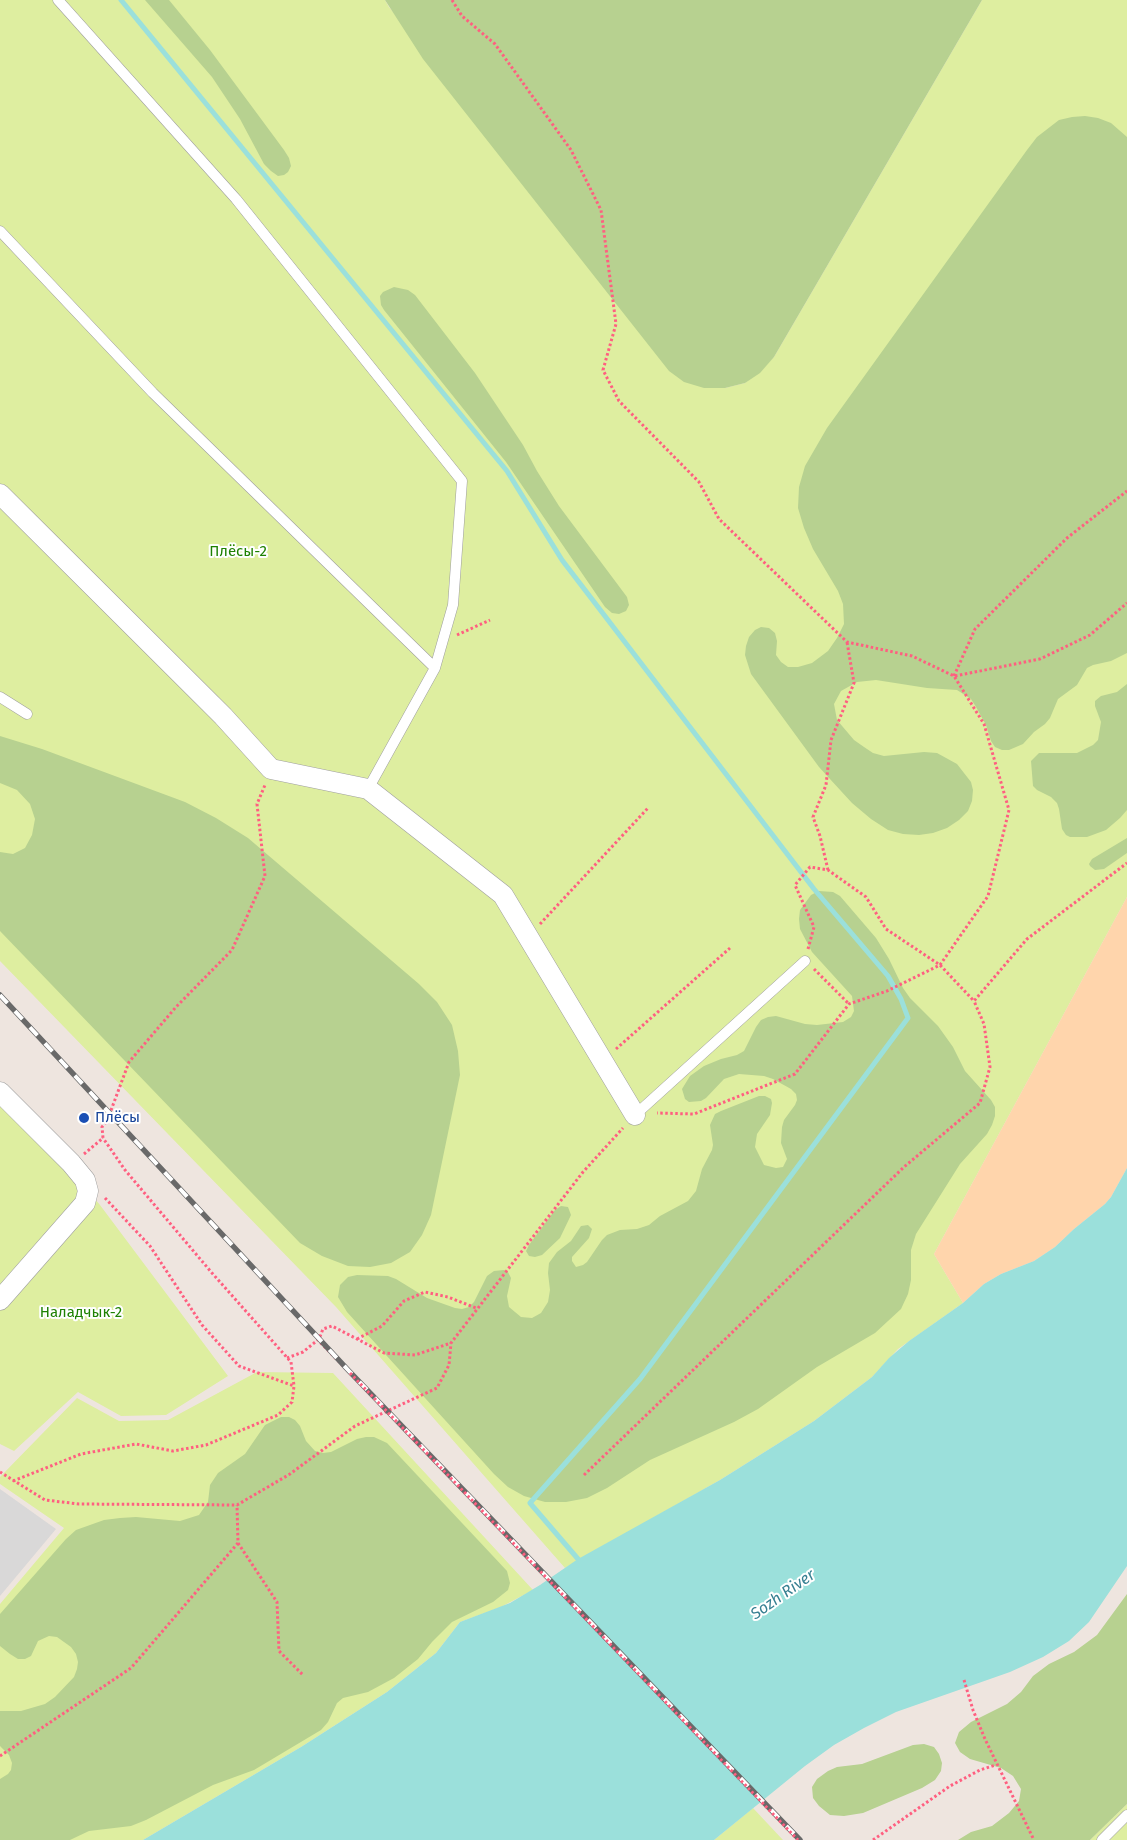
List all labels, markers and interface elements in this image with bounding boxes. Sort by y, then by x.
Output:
park label: Плёсы-2 [209,543,267,561]
place label: Плёсы [95,1109,140,1127]
marker: Плёсы [77,1111,91,1125]
park label: Наладчык-2 [40,1304,122,1322]
water label: Sozh River [747,1566,819,1624]

